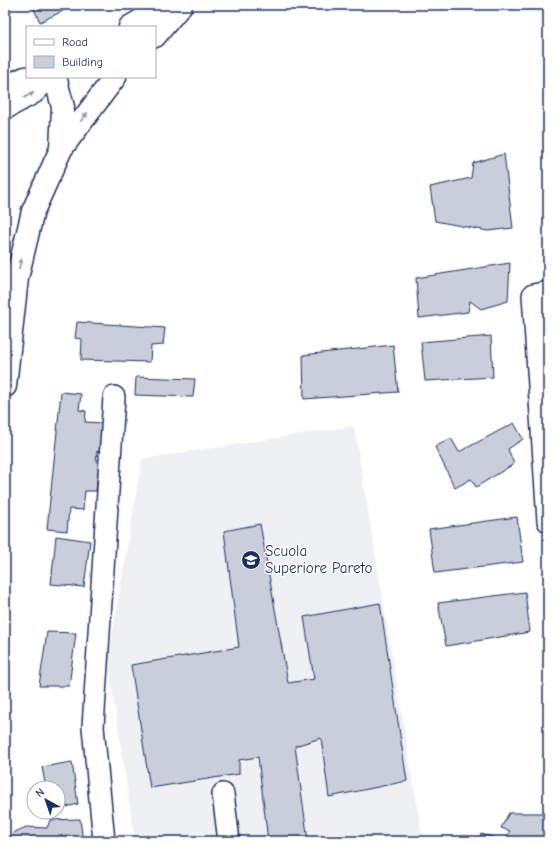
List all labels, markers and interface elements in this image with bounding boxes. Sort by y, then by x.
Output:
legend [26,26,156,78]
text: Road [62,35,88,49]
text: Building [62,55,103,69]
one-way arrow [23,91,35,98]
one-way arrow [80,112,88,123]
one-way arrow [18,258,24,271]
place label: Scuola Superiore Pareto [265,542,372,577]
school or university icon: Scuola Superiore Pareto [240,549,262,571]
north arrow [26,780,66,820]
text: N [33,785,47,800]

